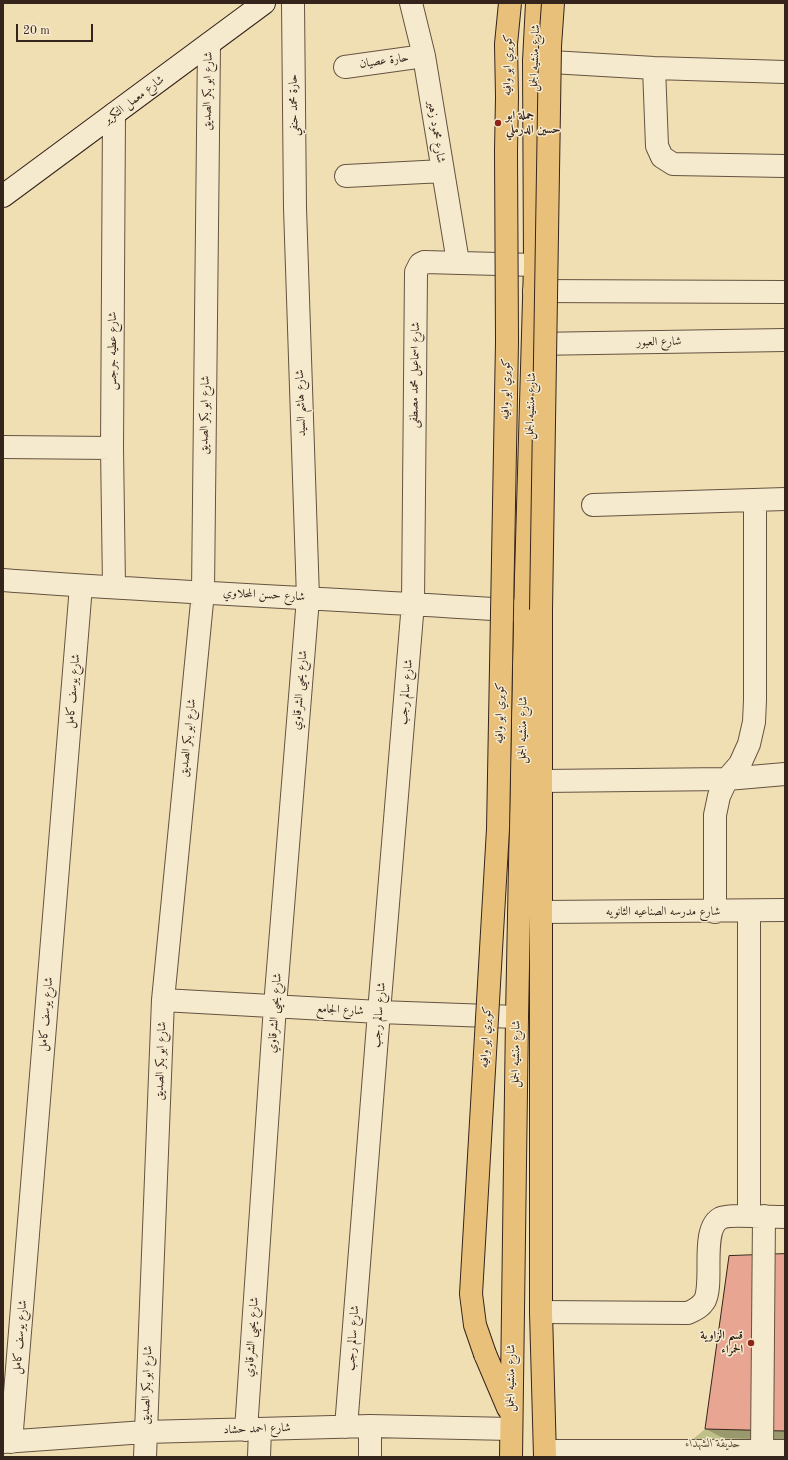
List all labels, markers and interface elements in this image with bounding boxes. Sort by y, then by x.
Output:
scale bar [18,16,95,42]
street label: شارع منشيه الجمل [527,24,543,92]
text: 20 m [23,25,50,37]
street label: كوبري ابو وافيه [500,34,516,96]
street label: حارة عصيان [358,50,410,72]
street label: شارع ابو بكر الصديق [200,52,216,130]
street label: شارع معمل التكرير [101,73,167,127]
street label: حارة محمد حنفي [286,74,302,136]
street label: شارع محمود زهير [424,100,448,164]
place label: جملة ابو حسين الدرملي [506,109,561,137]
marker: جملة ابو حسين الدرملي [493,118,503,128]
street label: شارع عطيه جرجس [106,312,120,390]
street label: شارع اسماعيل محمد مصطفى [407,322,423,428]
street label: شارع العبور [636,334,682,350]
street label: كوبري ابو وافيه [498,358,514,420]
street label: شارع هاشم السيد [293,369,309,437]
street label: شارع منشيه الجمل [523,372,539,440]
street label: شارع ابو بكر الصديق [197,376,213,454]
street label: شارع حسن المحلاوي [223,586,305,604]
street label: شارع يحيى الشرقاوي [289,649,311,731]
street label: شارع يوسف كامل [63,653,83,729]
street label: شارع سالم رجب [396,659,416,725]
street label: كوبري ابو وافيه [492,682,508,744]
street label: شارع منشيه الجمل [515,696,531,764]
street label: شارع ابو بكر الصديق [177,698,199,778]
street label: شارع مدرسه الصناعيه الثانويه [606,905,720,919]
street label: شارع يحيى الشرقاوي [265,973,285,1053]
street label: شارع يوسف كامل [36,976,56,1052]
street label: شارع سالم رجب [369,982,389,1048]
street label: شارع الجامع [316,1002,364,1018]
street label: كوبري ابو وافيه [477,1006,495,1068]
street label: شارع منشيه الجمل [508,1020,524,1088]
street label: شارع ابو بكر الصديق [152,1021,170,1101]
street label: شارع يحيى الشرقاوي [242,1297,262,1377]
street label: شارع يوسف كامل [10,1299,30,1375]
street label: شارع سالم رجب [344,1305,362,1371]
place label: قسم الزاوية الحمراء [700,1329,743,1357]
marker: قسم الزاوية الحمراء [746,1338,756,1348]
street label: شارع منشيه الجمل [503,1344,519,1412]
street label: شارع ابو بكر الصديق [138,1345,156,1425]
street label: شارع احمد حشاد [223,1421,291,1437]
park label: حديقة الشهداء [685,1437,741,1451]

